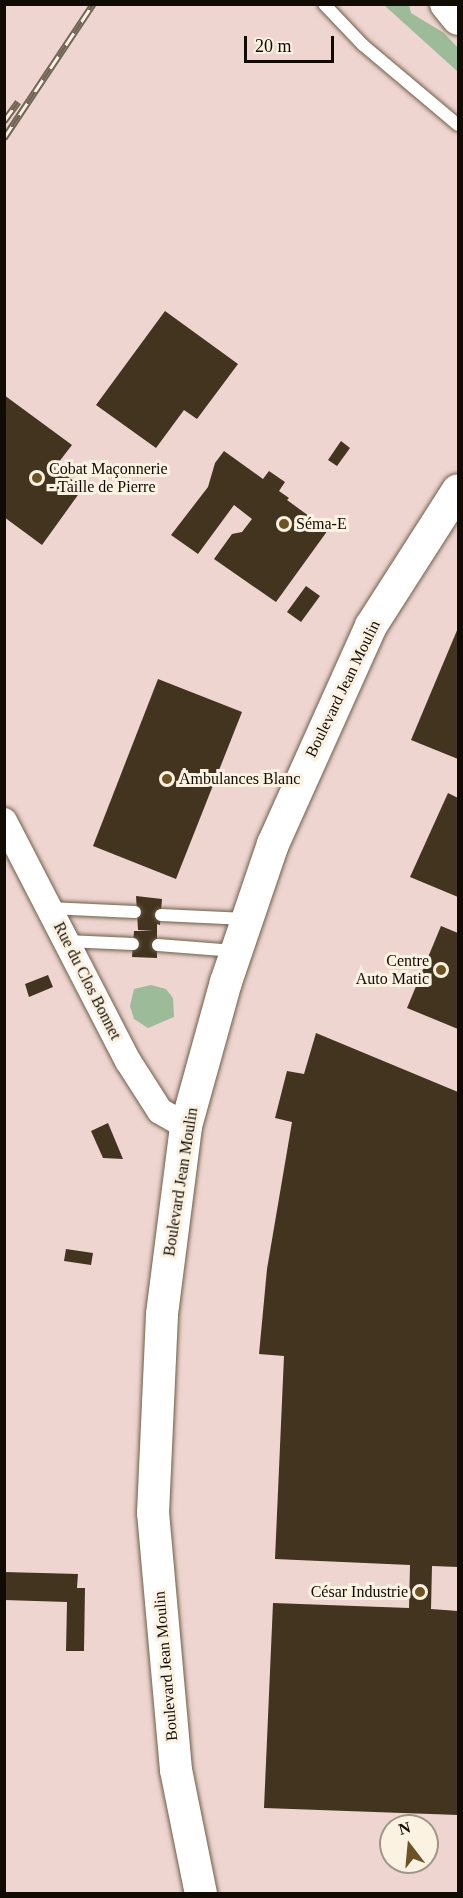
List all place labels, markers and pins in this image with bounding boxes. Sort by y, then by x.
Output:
place label: Cobat Maçonnerie - Taille de Pierre [49,459,168,497]
marker: Cobat Maçonnerie - Taille de Pierre [30,471,44,485]
place label: Séma-E [296,514,347,534]
marker: Séma-E [277,517,291,531]
place label: Ambulances Blanc [179,769,300,789]
marker: Ambulances Blanc [160,772,174,786]
place label: Centre Auto Matic [356,951,429,989]
marker: Centre Auto Matic [434,963,448,977]
place label: César Industrie [311,1582,408,1602]
marker: César Industrie [413,1585,427,1599]

